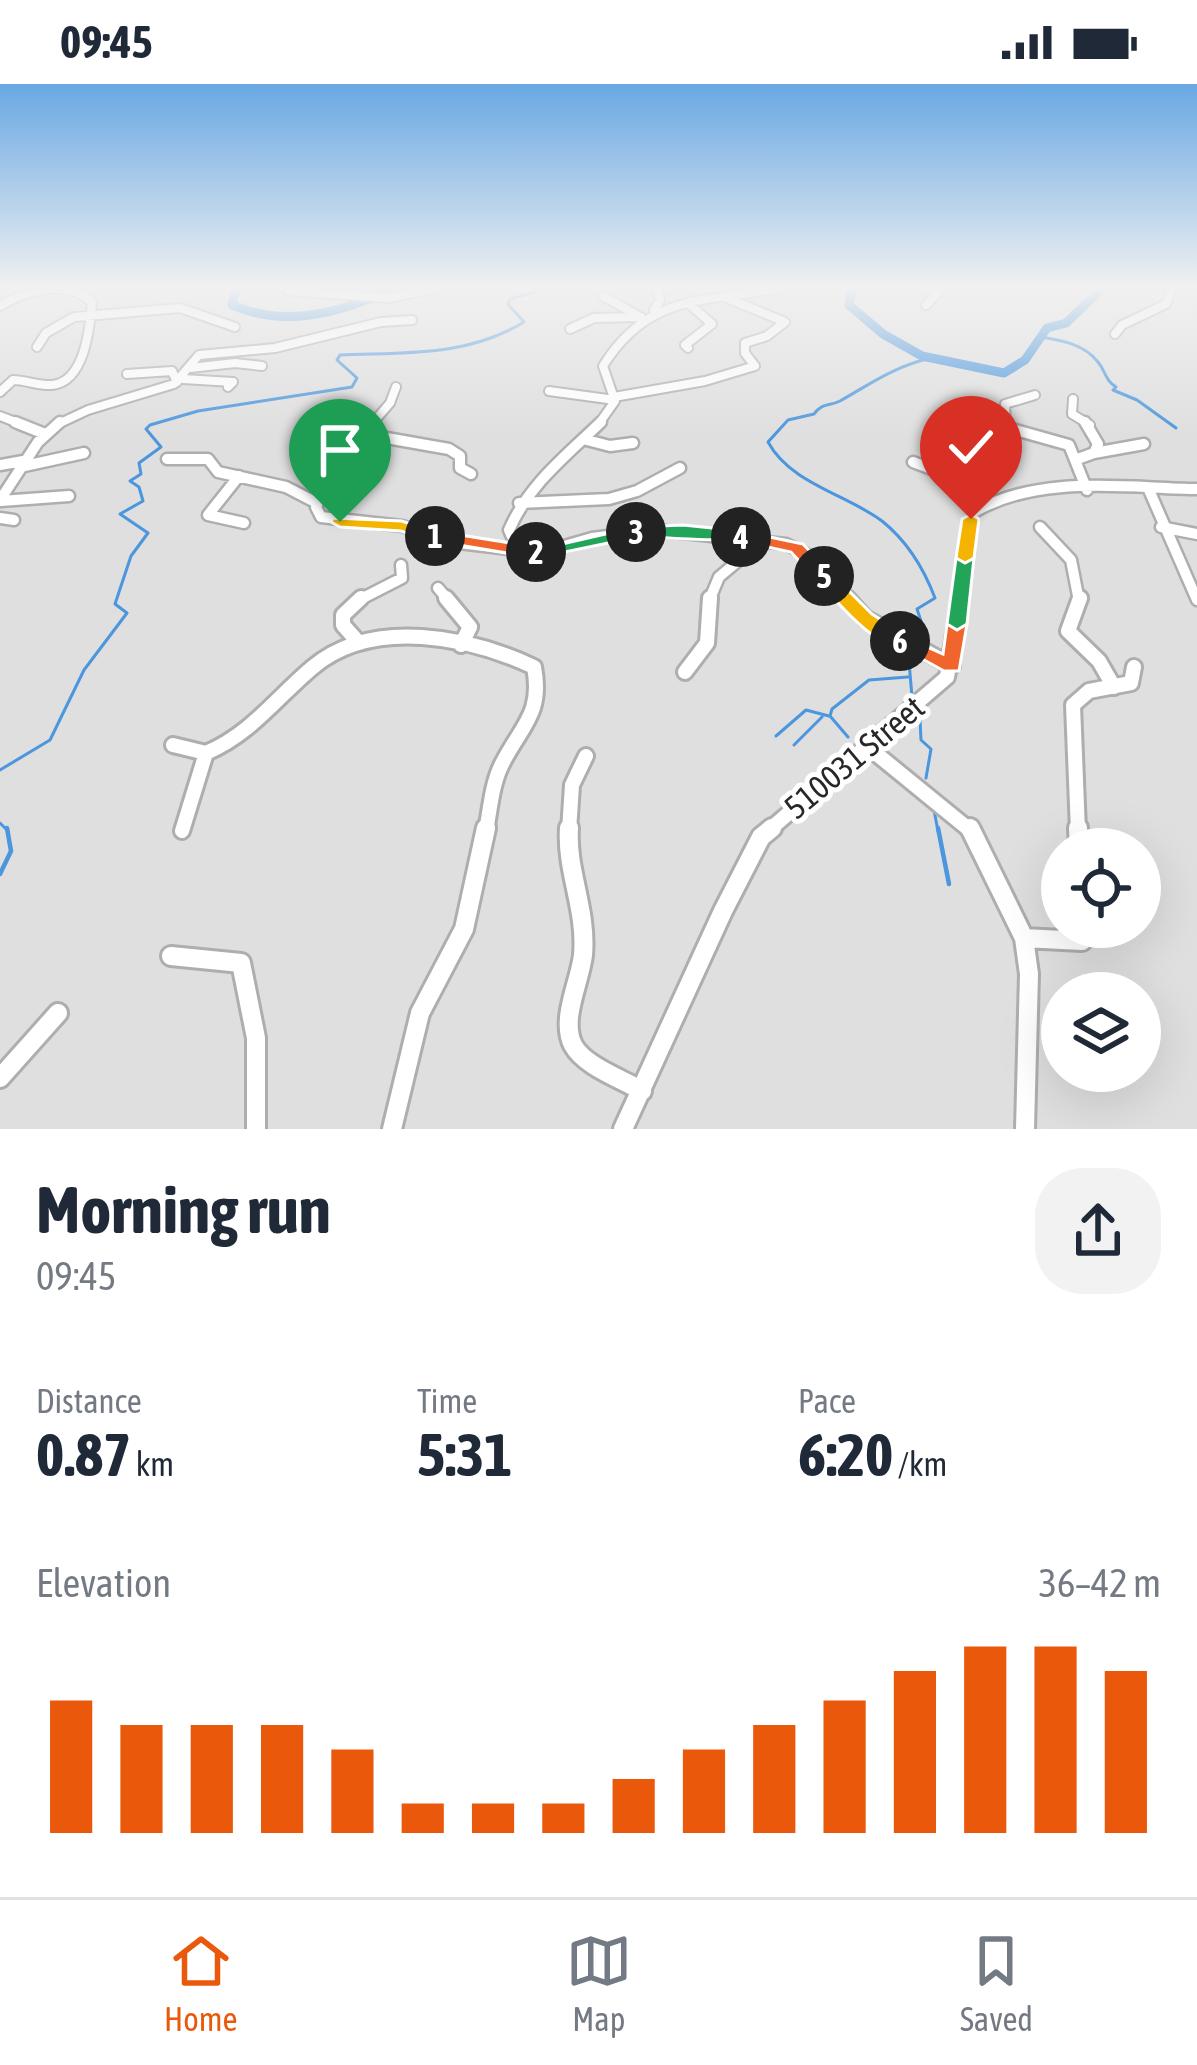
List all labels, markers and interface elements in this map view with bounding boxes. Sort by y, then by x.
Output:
text: 09:45 [60,16,153,68]
pin [920,396,1022,519]
pin [289,399,391,522]
icon: check [938,414,1004,480]
icon: arrive [307,417,373,483]
pin: 3 [606,502,666,562]
pin: 1 [405,506,465,566]
pin: 4 [711,507,771,567]
text: 3 [628,513,644,551]
text: 1 [427,517,443,555]
text: 4 [733,518,749,556]
pin: 2 [506,522,566,582]
text: 2 [528,533,544,571]
pin: 5 [794,546,854,606]
text: 5 [816,557,832,595]
pin: 6 [870,611,930,671]
text: 6 [892,622,908,660]
street label: 510031 Street [777,688,931,826]
map controls [1041,828,1161,1092]
button: locate [1041,828,1161,948]
button: layers [1041,972,1161,1092]
button: share [1035,1168,1161,1294]
text: Morning run [36,1171,331,1247]
text: 09:45 [36,1254,116,1298]
text: Distance [36,1382,142,1420]
text: Time [417,1382,477,1420]
text: Pace [798,1382,856,1420]
text: 0.87 [36,1420,131,1489]
text: 5:31 [417,1420,512,1489]
text: 6:20 [798,1420,893,1489]
text: km [131,1445,174,1483]
text: /km [893,1445,947,1483]
text: Elevation [36,1561,171,1605]
text: 36–42 m [1039,1561,1161,1605]
tab: Home [164,1928,238,2038]
tab: Map [566,1928,632,2038]
tab: Saved [960,1928,1033,2038]

